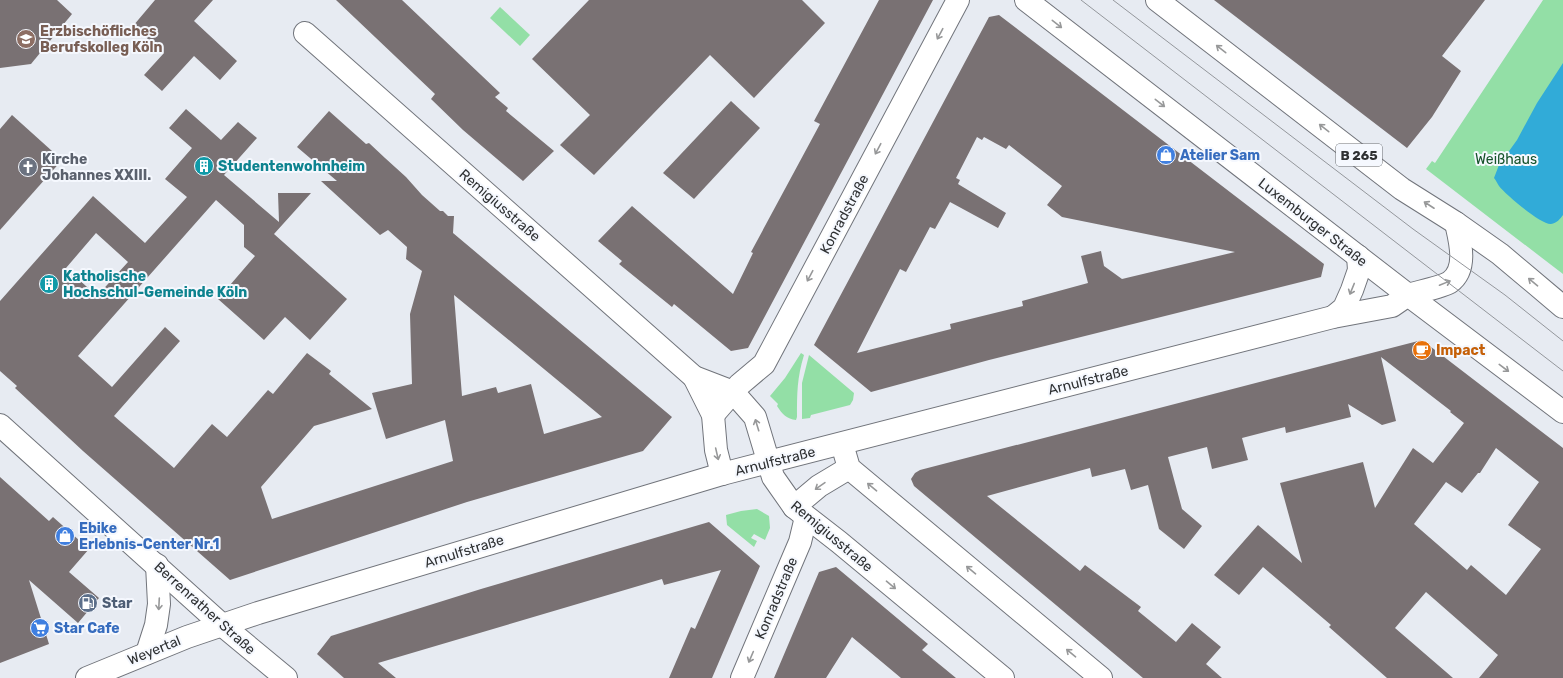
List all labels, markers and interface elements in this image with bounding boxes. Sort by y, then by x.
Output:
one-way arrow [1051,20,1062,28]
place label: Erzbischöfliches Berufskolleg Köln [40,23,163,56]
school or university icon: Erzbischöfliches Berufskolleg Köln [15,28,37,50]
one-way arrow [935,28,943,40]
one-way arrow [1215,45,1226,53]
one-way arrow [1154,99,1165,108]
one-way arrow [1318,124,1329,133]
one-way arrow [874,143,882,155]
shop icon: Atelier Sam [1155,144,1177,166]
road number: B 265 [1336,144,1382,166]
place label: Atelier Sam [1180,147,1260,164]
place label: Kirche Johannes XXIII. [42,151,151,184]
park label: Weißhaus [1475,151,1537,168]
building icon: Studentenwohnheim [193,155,215,177]
church icon: Kirche Johannes XXIII. [17,156,39,178]
place label: Studentenwohnheim [218,158,365,175]
street label: Remigiusstraße [456,166,544,245]
street label: Konradstraße [816,172,873,257]
street label: Luxemburger Straße [1255,175,1371,270]
one-way arrow [1424,201,1435,209]
place label: Katholische Hochschul-Gemeinde Köln [63,268,247,301]
one-way arrow [806,270,814,282]
building icon: Katholische Hochschul-Gemeinde Köln [38,273,60,295]
one-way arrow [1528,278,1538,287]
one-way arrow [1438,279,1450,287]
one-way arrow [1348,283,1355,295]
cafe icon: Impact [1411,339,1433,361]
place label: Impact [1436,342,1486,359]
street label: Arnulfstraße [1046,362,1130,399]
one-way arrow [1499,363,1510,372]
one-way arrow [753,418,760,431]
street label: Arnulfstraße [733,443,817,480]
one-way arrow [714,447,721,460]
one-way arrow [815,482,826,490]
one-way arrow [866,482,877,491]
street label: Remigiusstraße [787,497,876,576]
place label: Ebike Erlebnis-Center Nr.1 [79,520,220,553]
shop icon: Ebike Erlebnis-Center Nr.1 [54,525,76,547]
street label: Arnulfstraße [422,531,506,572]
street label: Konradstraße [752,554,801,642]
street label: Berrenrather Straße [151,558,259,658]
one-way arrow [966,565,977,574]
one-way arrow [886,581,896,590]
fuel station icon: Star [77,592,99,614]
place label: Star [102,595,133,612]
one-way arrow [155,597,162,610]
supermarket icon: Star Cafe [29,617,51,639]
place label: Star Cafe [54,620,120,637]
street label: Weyertal [125,632,183,669]
one-way arrow [1066,649,1077,658]
one-way arrow [747,651,754,663]

